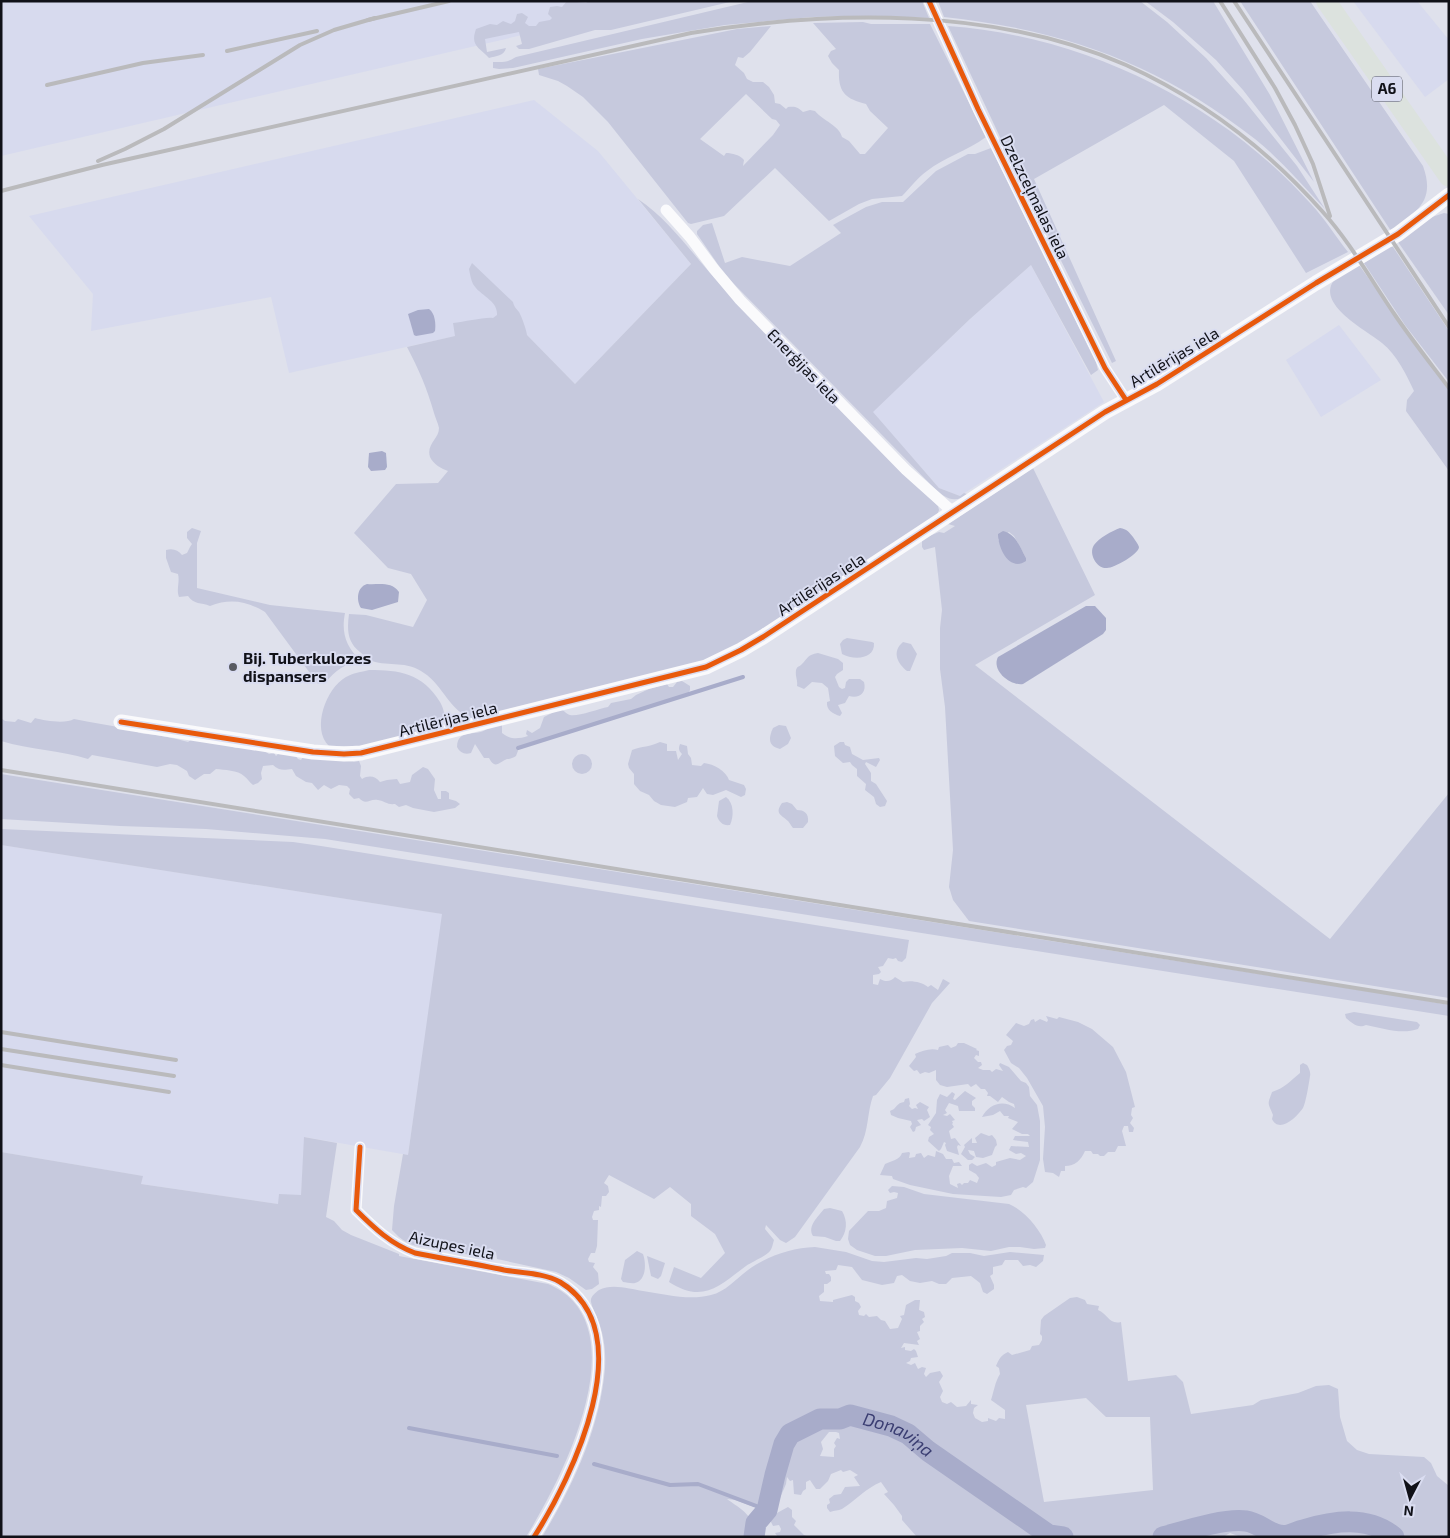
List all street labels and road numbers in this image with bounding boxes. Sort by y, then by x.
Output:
road number: A6 [1372,76,1402,102]
street label: Dzelzceļmalas iela [995,132,1074,263]
street label: Artilērijas iela [1126,322,1222,392]
street label: Enerģijas iela [763,324,845,408]
street label: Artilērijas iela [773,548,869,620]
street label: Artilērijas iela [397,697,499,741]
street label: Aizupes iela [408,1226,497,1263]

